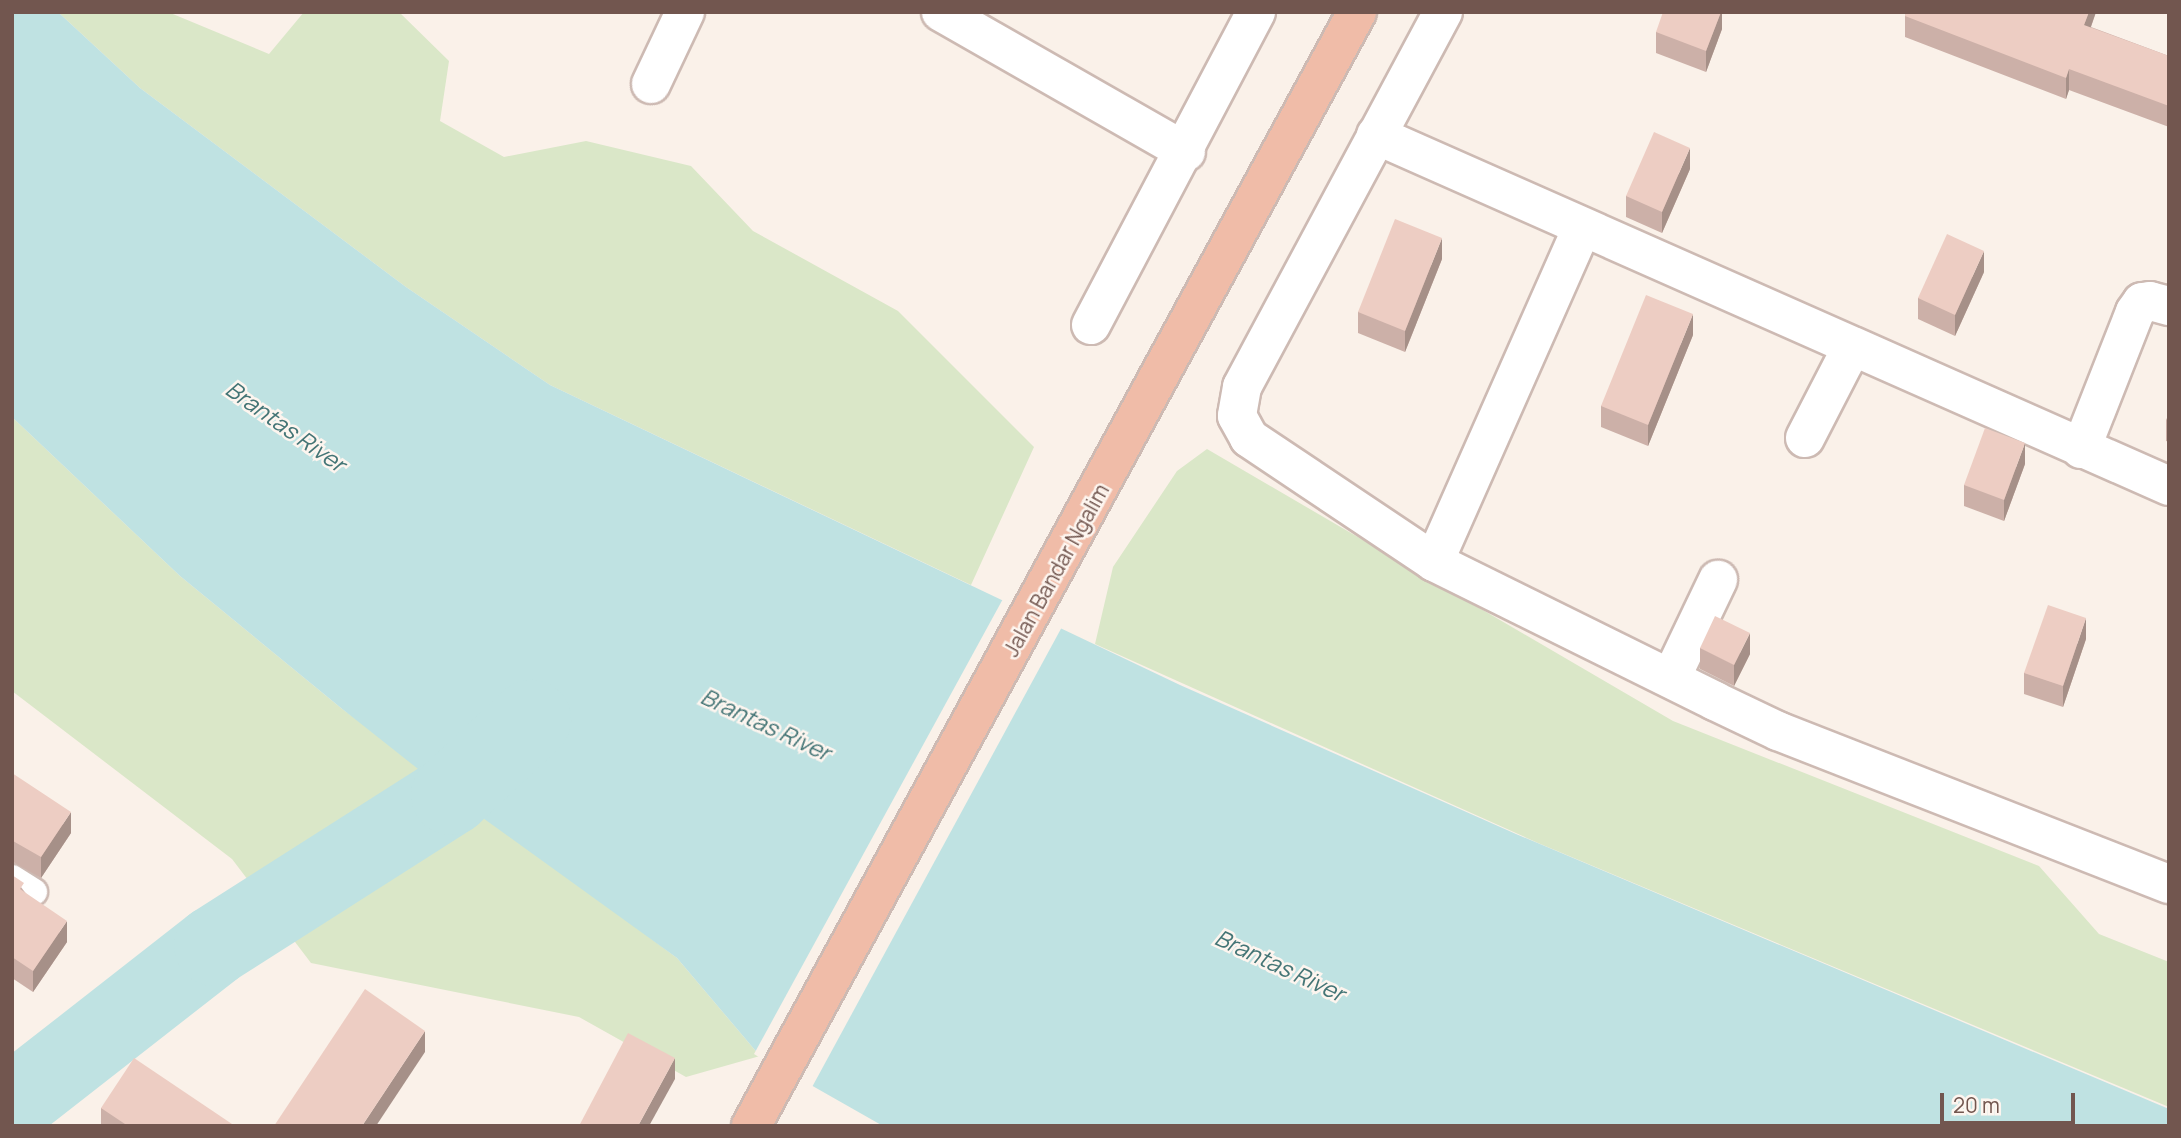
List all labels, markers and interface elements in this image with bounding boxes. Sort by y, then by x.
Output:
water label: Brantas River [221,375,351,477]
street label: Jalan Bandar Ngalim [998,479,1114,661]
water label: Brantas River [697,682,835,766]
water label: Brantas River [1211,923,1349,1007]
scale bar [1943,1078,2078,1122]
text: 20 m [1953,1091,2000,1119]

